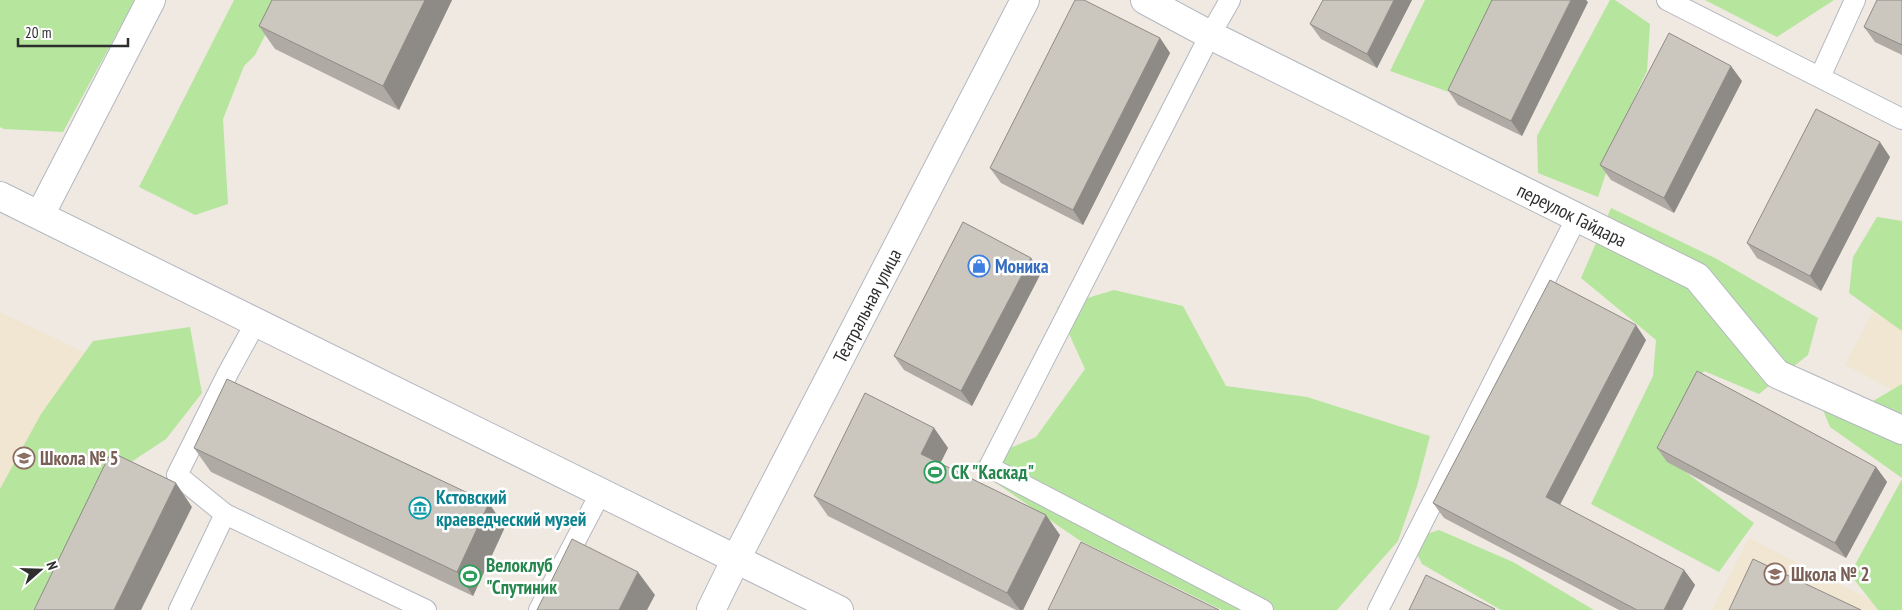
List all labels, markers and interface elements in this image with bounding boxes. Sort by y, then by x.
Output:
scale bar [18,15,128,47]
text: 20 m [25,23,51,42]
street label: переулок Гайдара [1513,178,1631,252]
street label: Театральная улица [828,245,906,367]
shop icon: Моника [967,254,991,278]
place label: Моника [995,254,1049,278]
school or university icon: Школа № 5 [12,446,36,470]
place label: Школа № 5 [40,446,119,470]
sports icon: СК "Каскад" [923,460,947,484]
place label: СК "Каскад" [951,460,1034,484]
place label: Кстовский краеведческий музей [436,485,586,531]
museum icon: Кстовский краеведческий музей [408,496,432,520]
north arrow [15,545,65,595]
place label: Велоклуб "Спутиник [486,553,557,599]
text: N [42,559,62,572]
school or university icon: Школа № 2 [1763,562,1787,586]
place label: Школа № 2 [1791,562,1870,586]
sports icon: Велоклуб "Спутиник [458,564,482,588]

